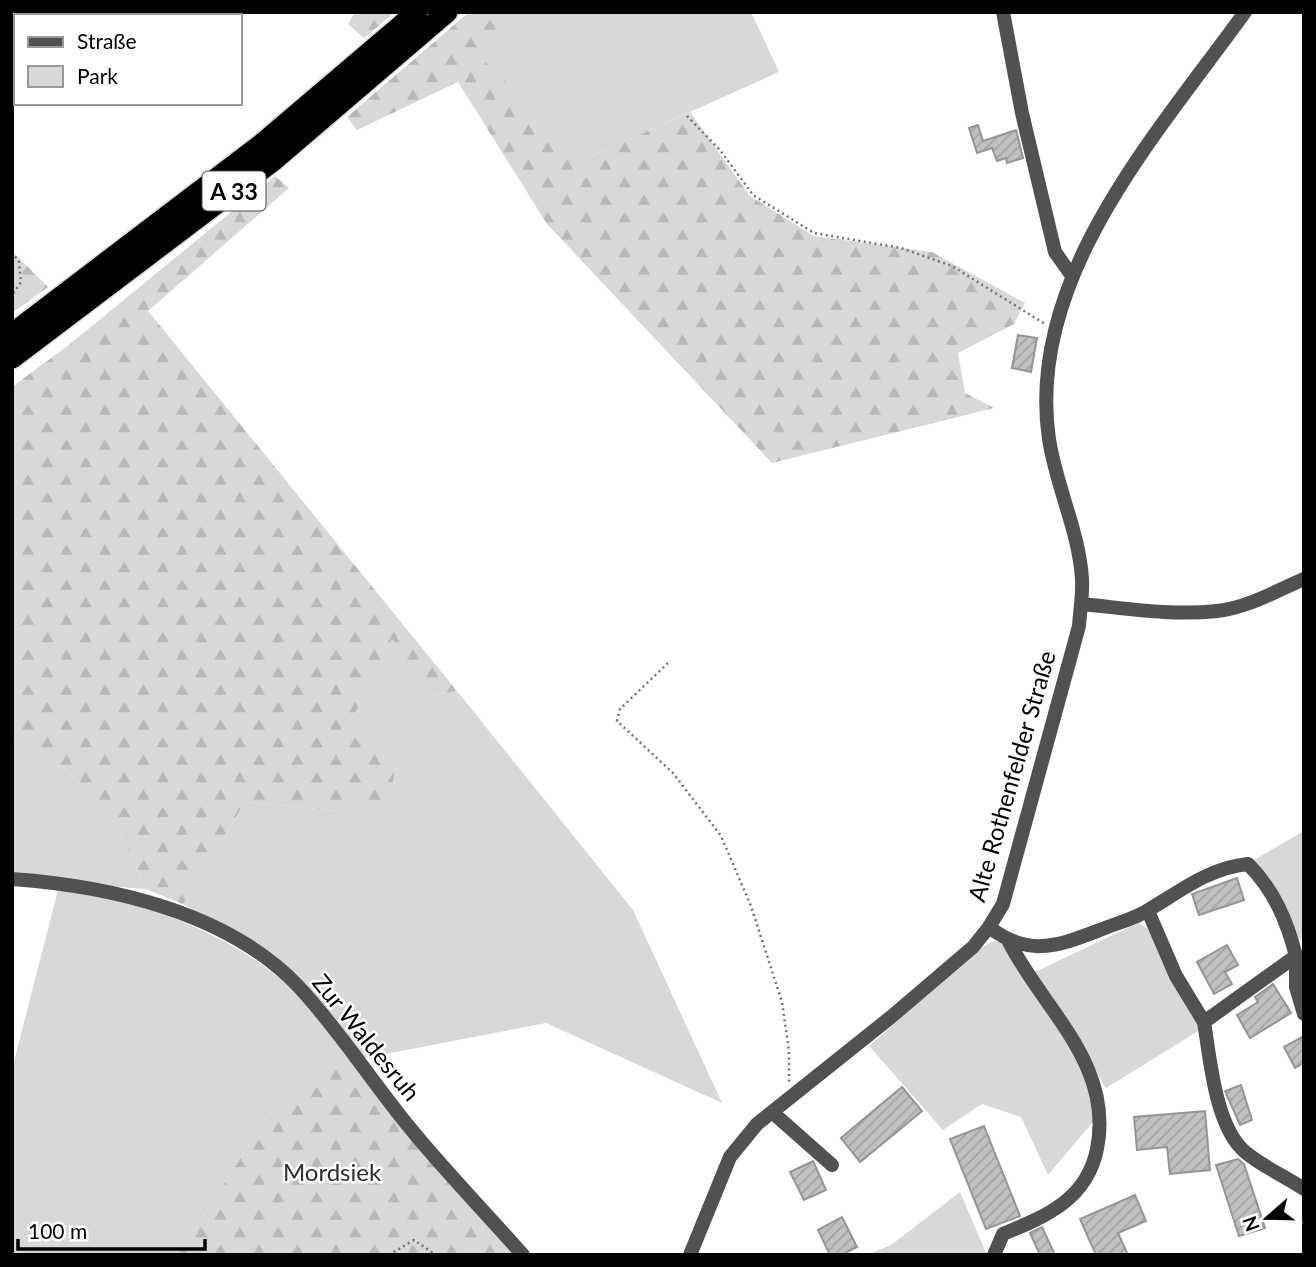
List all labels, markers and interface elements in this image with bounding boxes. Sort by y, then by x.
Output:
legend [14,14,242,105]
text: Straße [77,28,137,53]
text: Park [77,63,118,88]
road number: A 33 [202,172,266,210]
street label: Alte Rothenfelder Straße [961,647,1061,905]
street label: Zur Waldesruh [307,968,427,1106]
park label: Mordsiek [283,1157,382,1186]
north arrow [1232,1183,1302,1253]
scale bar [18,1208,205,1252]
text: N [1237,1213,1264,1235]
text: 100 m [28,1218,87,1243]

